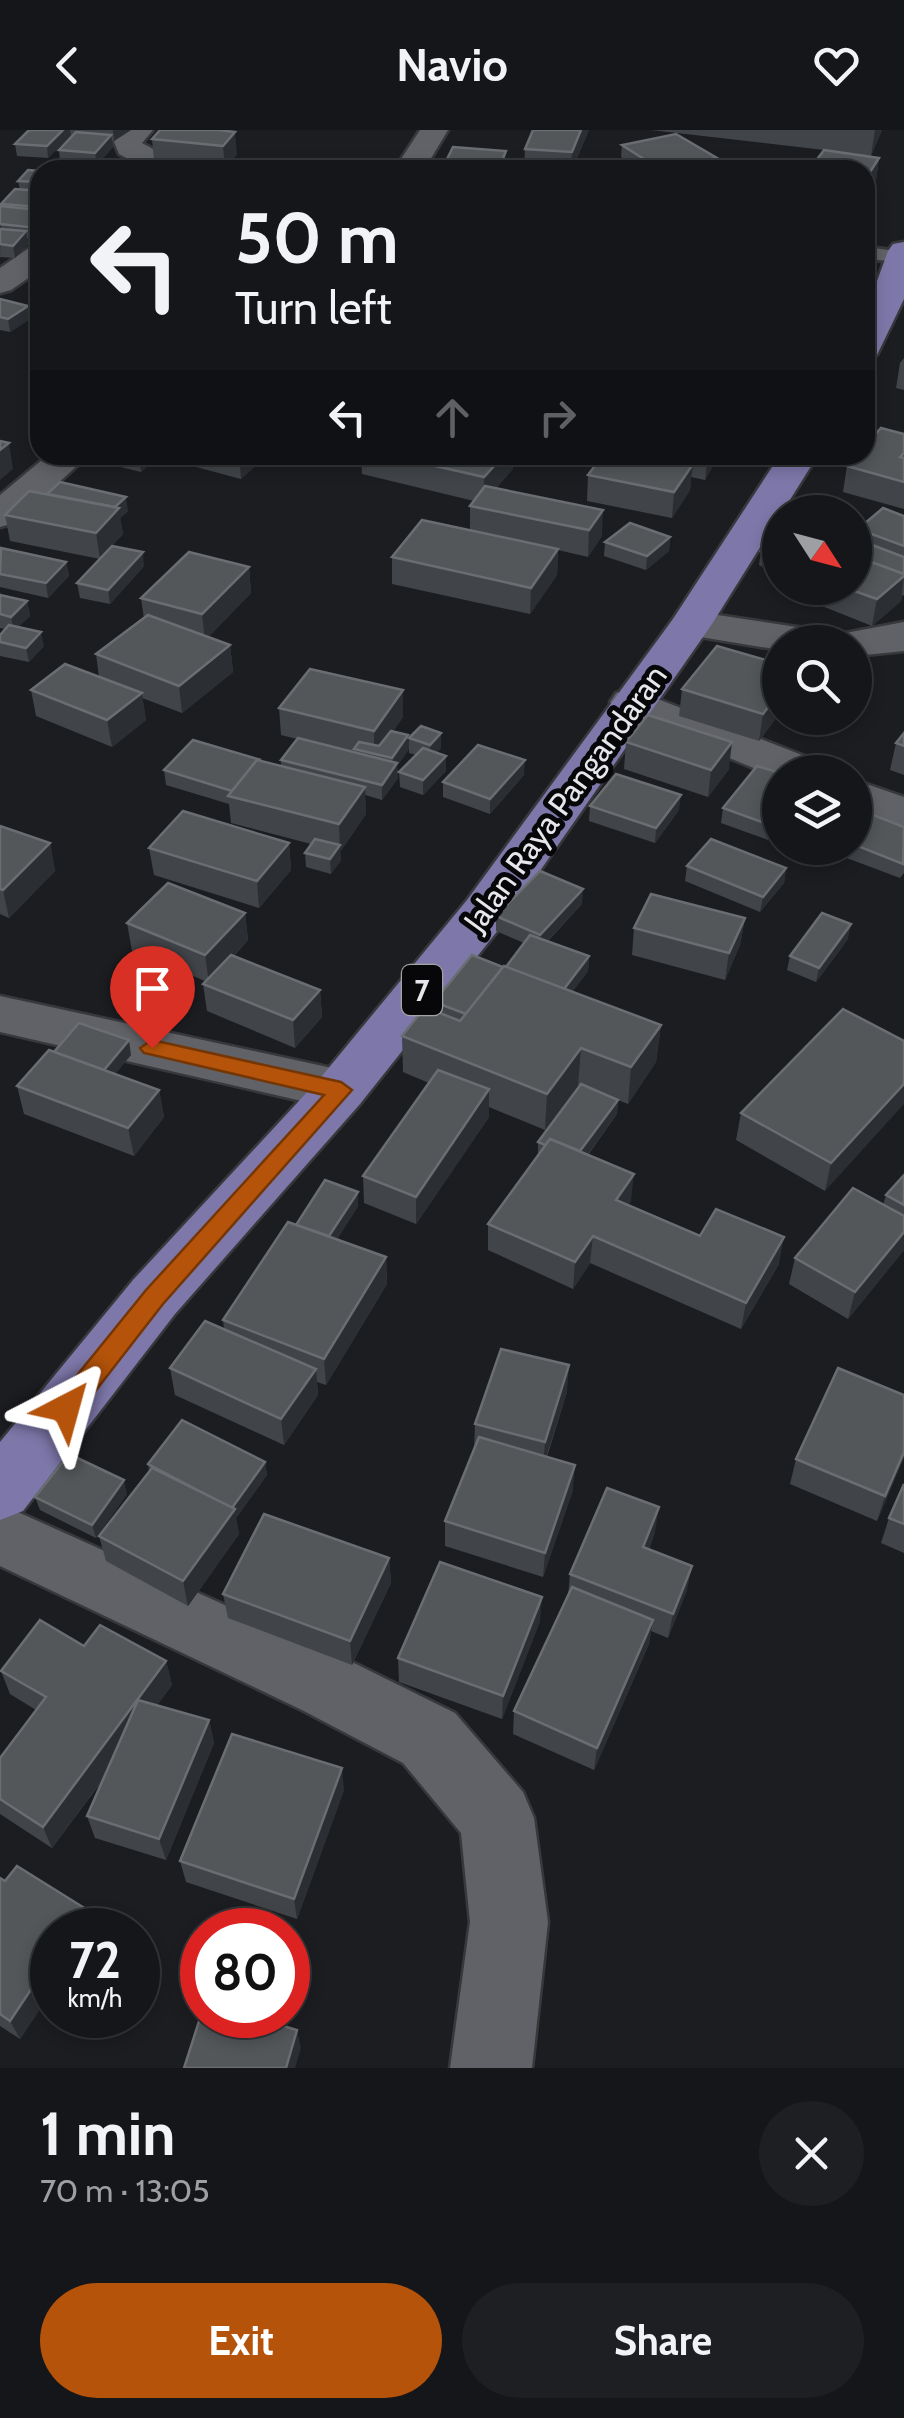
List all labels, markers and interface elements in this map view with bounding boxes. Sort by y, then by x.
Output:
icon: back [40,38,95,93]
text: Navio [396,38,508,92]
icon: heart [809,38,864,93]
text: 50 m [235,195,399,281]
icon: left [70,200,200,330]
text: Turn left [235,281,392,335]
icon: left [320,390,375,445]
icon: ahead [425,390,480,445]
icon: right [530,390,585,445]
north arrow [762,495,872,605]
map controls [762,495,872,865]
button: search [762,625,872,735]
street label: Jalan Raya Pangandaran [455,657,675,940]
button: layers [762,755,872,865]
pin [110,946,195,1049]
icon: arrive [125,961,180,1016]
road number: 7 [402,965,442,1015]
position arrow [14,1356,118,1460]
speed limit sign: 80 [180,1908,310,2038]
text: 72 [69,1930,121,1991]
text: km/h [68,1983,122,2013]
text: 1 min [40,2097,175,2170]
button: close [759,2101,864,2206]
text: 70 m · 13:05 [40,2171,209,2210]
button: Exit [40,2283,442,2398]
button: Share [462,2283,864,2398]

